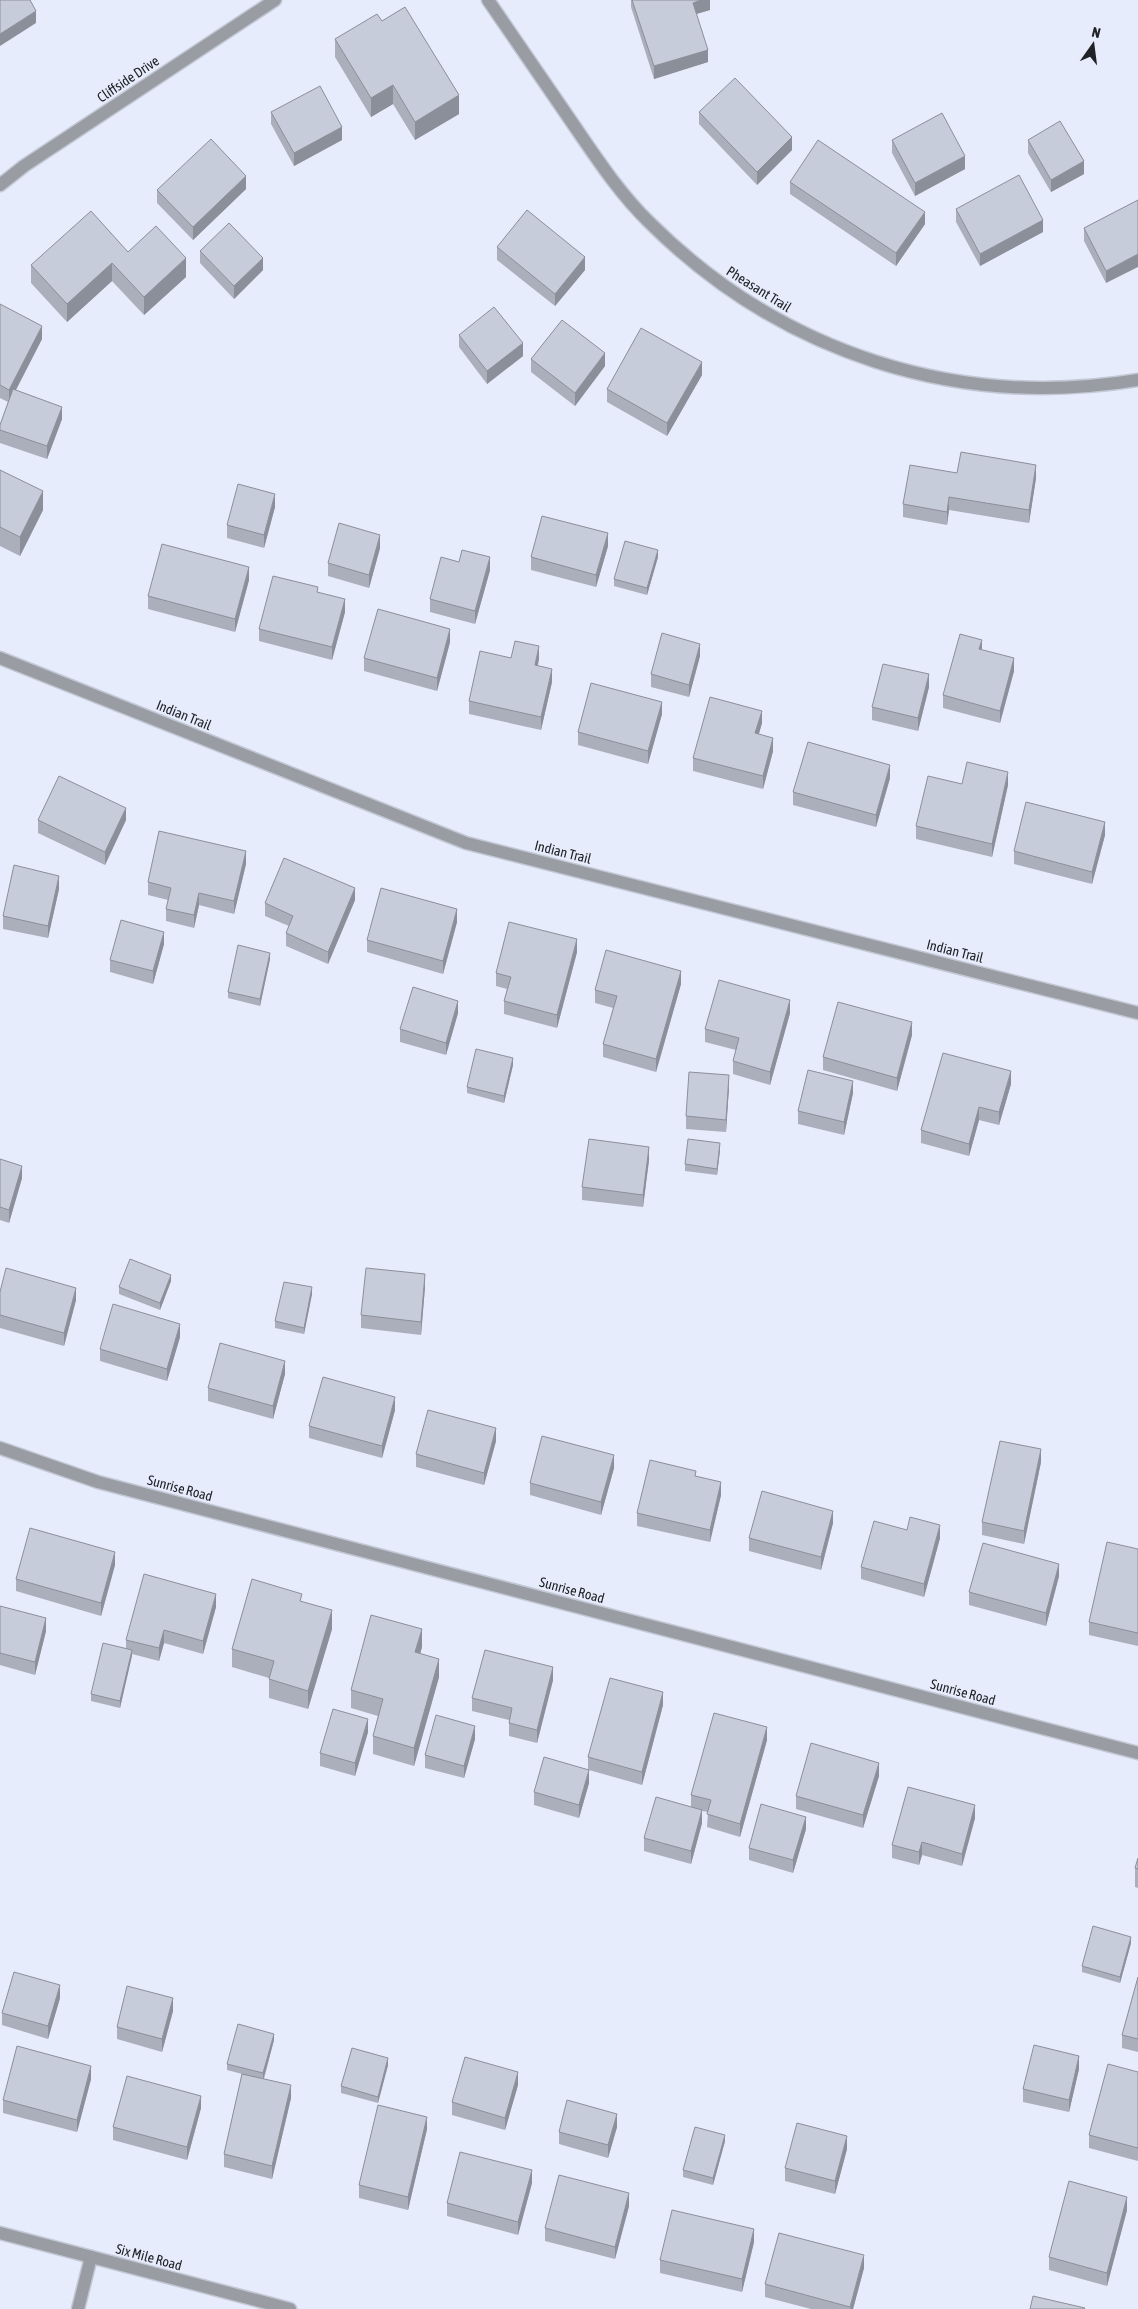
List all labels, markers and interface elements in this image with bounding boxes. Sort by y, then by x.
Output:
north arrow [1068,20,1118,70]
text: N [1090,24,1102,41]
street label: Cliffside Drive [94,52,162,106]
street label: Pheasant Trail [724,263,795,315]
street label: Indian Trail [154,697,214,733]
street label: Indian Trail [533,837,593,867]
street label: Indian Trail [925,936,985,966]
street label: Sunrise Road [146,1472,214,1504]
street label: Sunrise Road [538,1574,606,1606]
street label: Sunrise Road [929,1676,997,1708]
street label: Six Mile Road [114,2240,184,2274]

